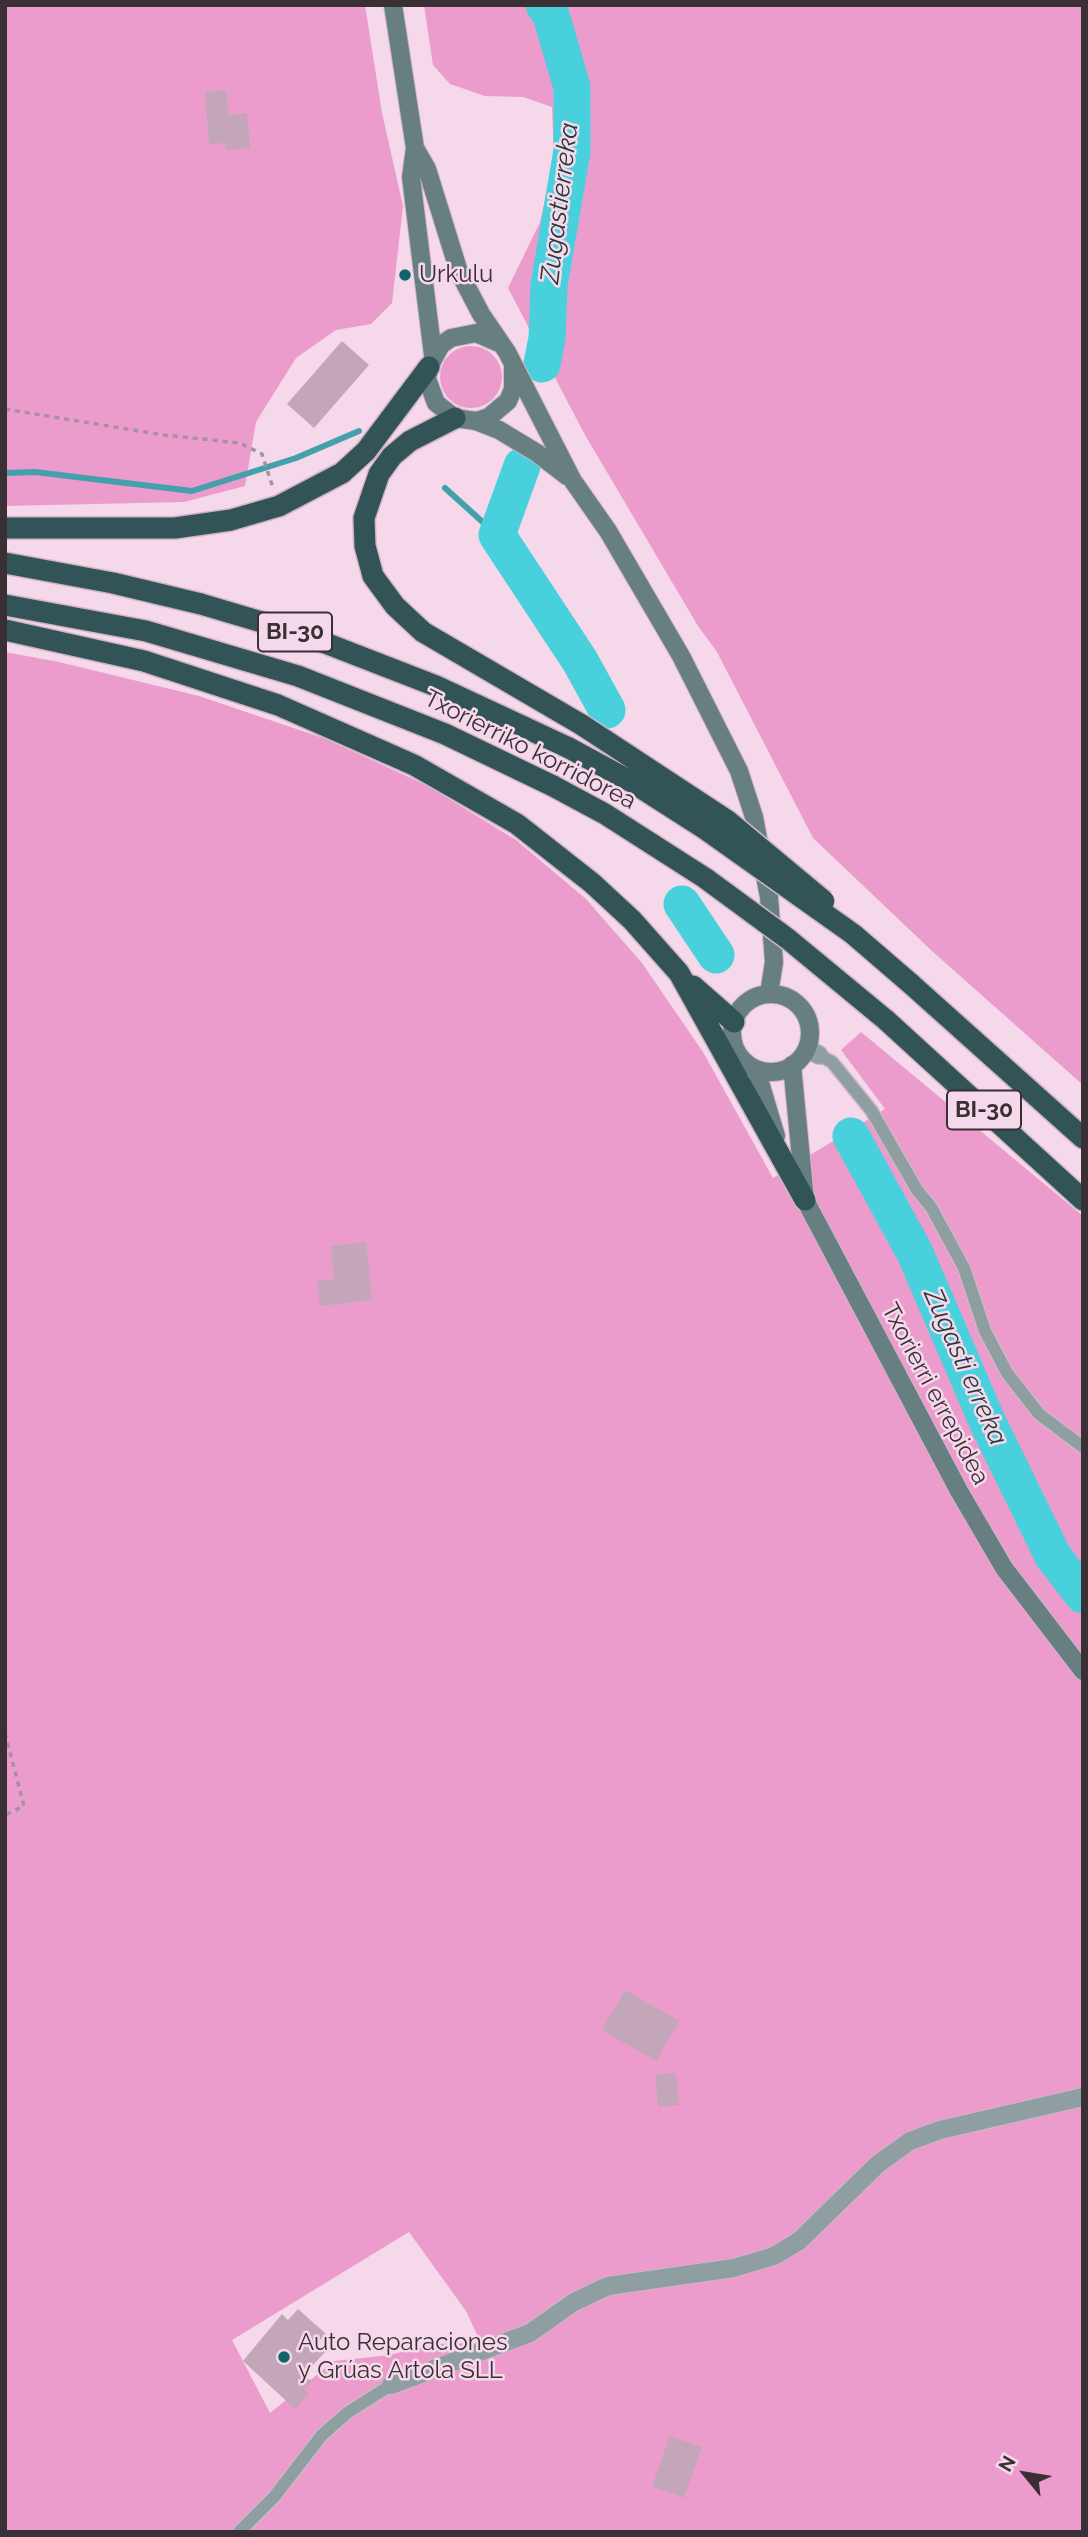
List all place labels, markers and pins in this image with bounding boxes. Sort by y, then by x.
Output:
place label: Urkulu [419,261,493,289]
marker: Urkulu [397,267,413,283]
place label: Auto Reparaciones y Grúas Artola SLL [298,2329,508,2385]
marker: Auto Reparaciones y Grúas Artola SLL [276,2349,292,2365]

